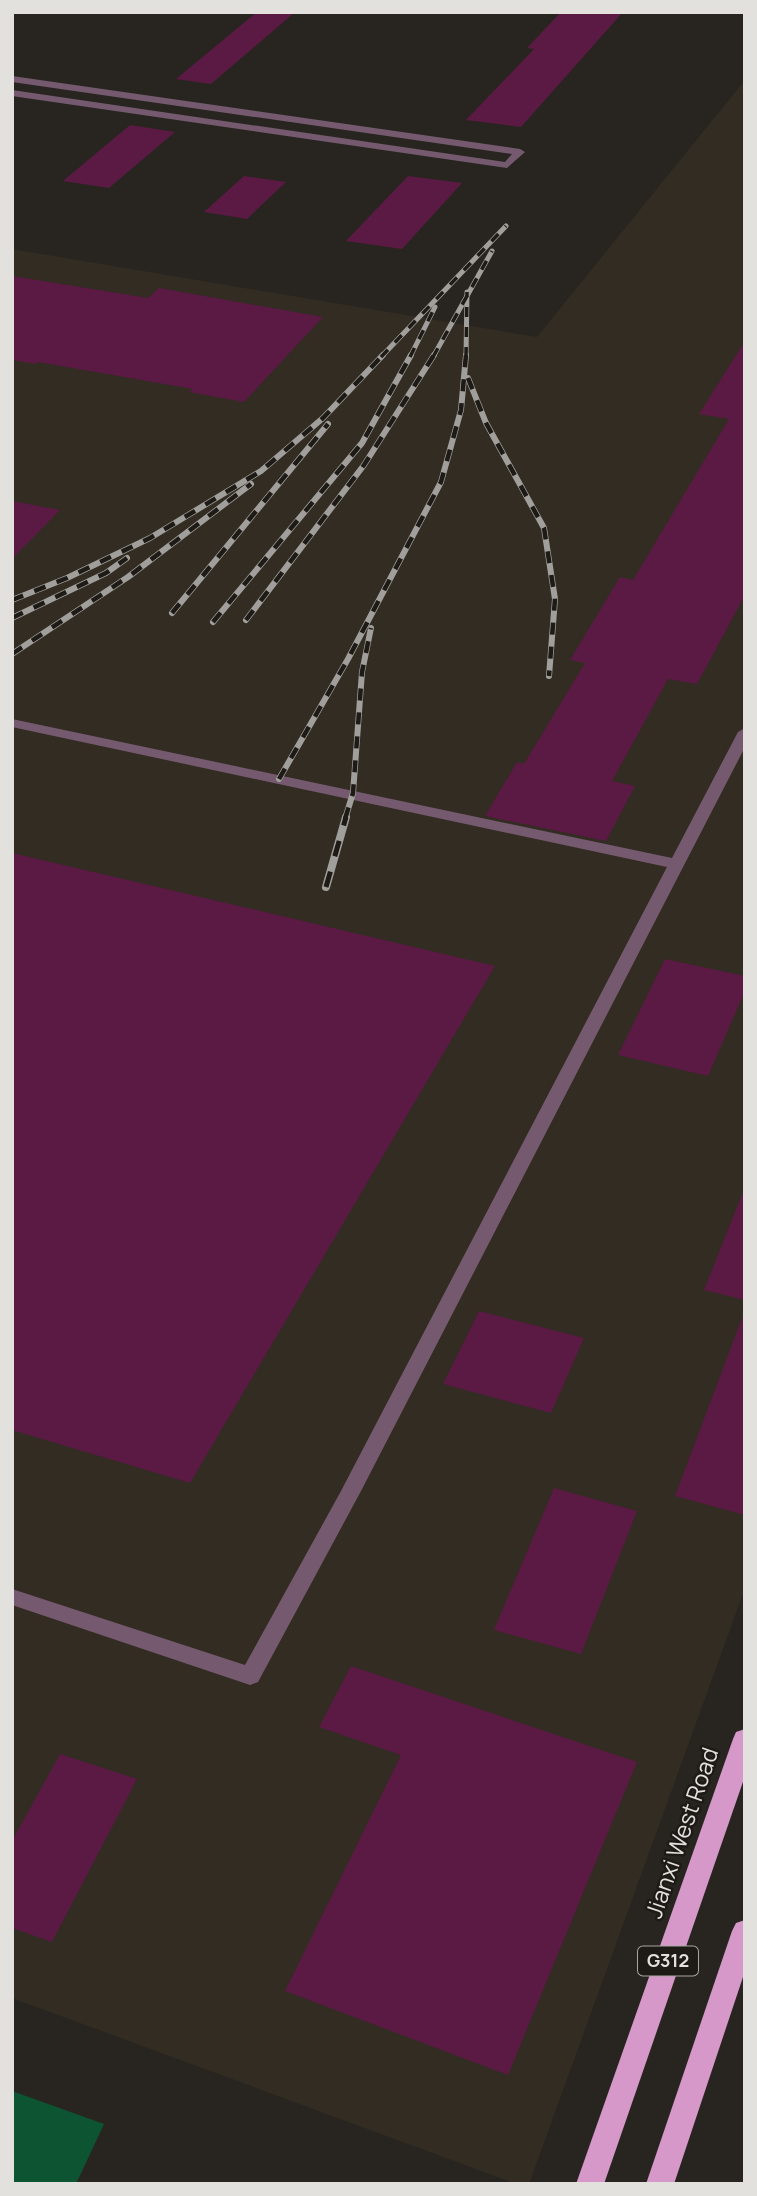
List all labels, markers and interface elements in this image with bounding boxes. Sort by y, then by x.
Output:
street label: Jianxi West Road [637,1743,725,1922]
road number: G312 [638,1947,698,1976]

